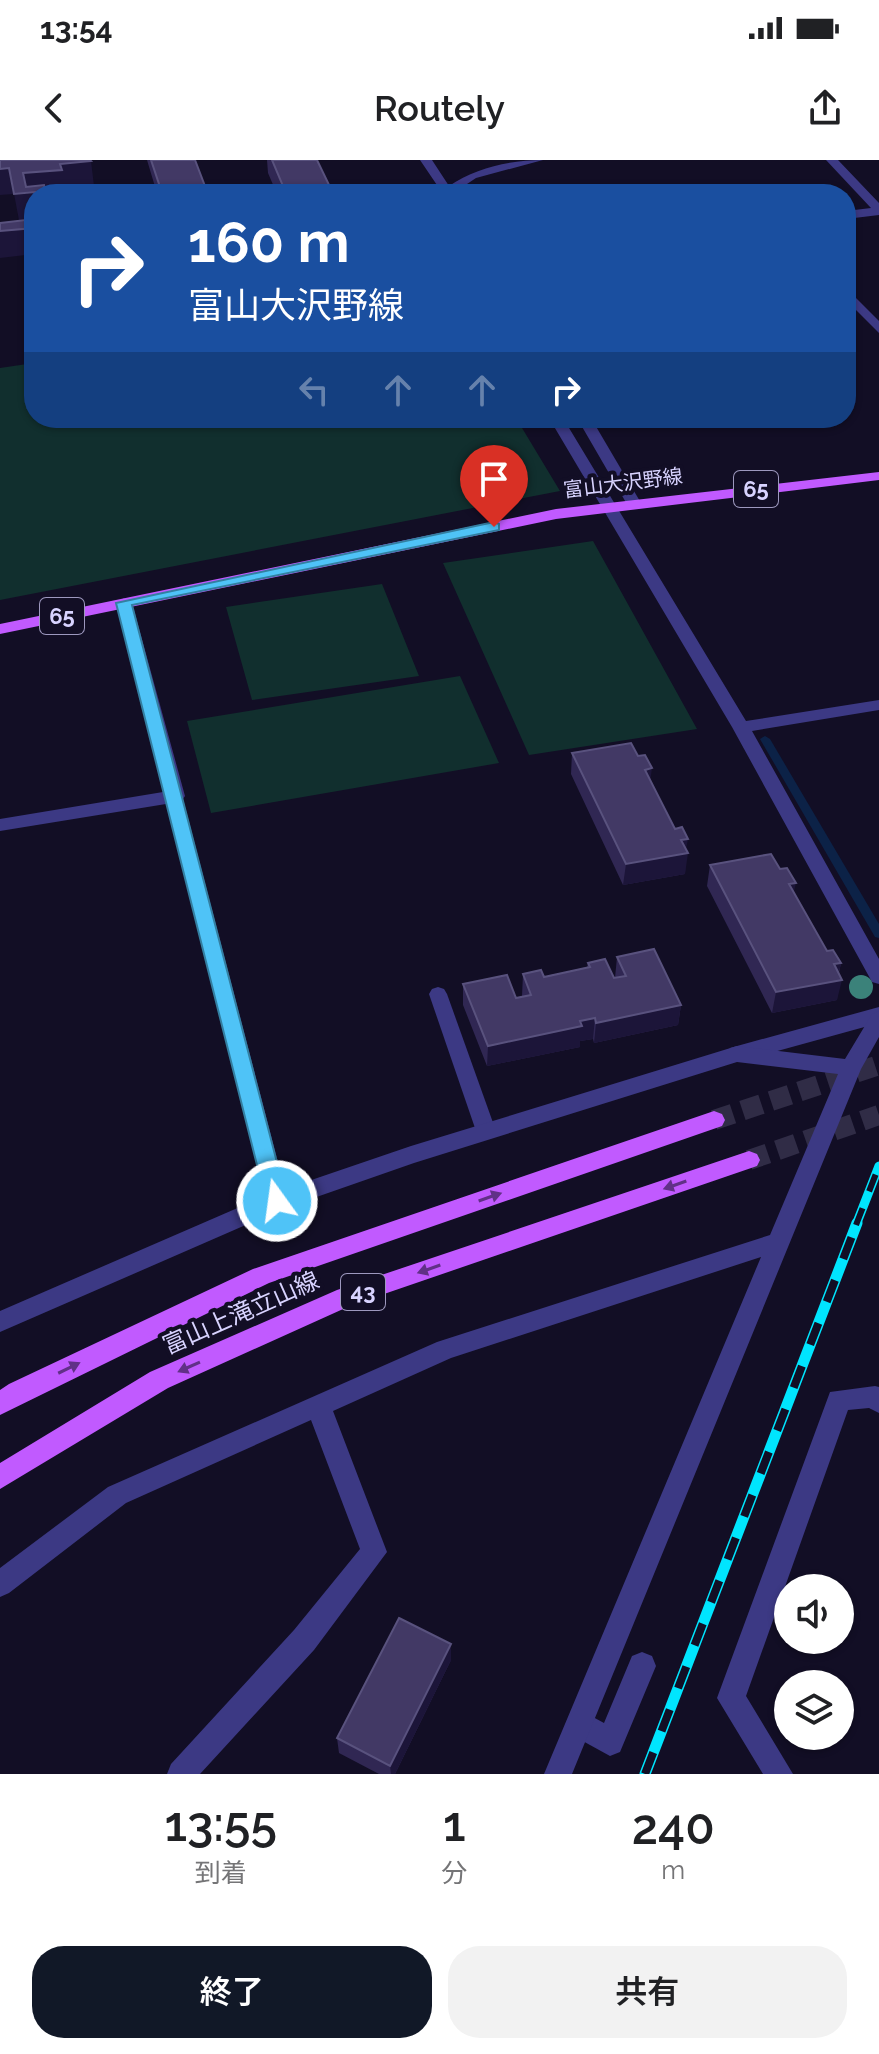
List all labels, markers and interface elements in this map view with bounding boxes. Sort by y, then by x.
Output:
text: 13:54 [40,11,113,46]
icon: back [32,86,76,130]
icon: share [803,86,847,130]
text: Routely [374,87,505,129]
text: 160 m [188,209,350,275]
icon: right [56,216,160,320]
text: 富山大沢野線 [188,284,404,326]
icon: left [292,368,336,412]
icon: ahead [376,368,420,412]
icon: ahead [460,368,504,412]
icon: right [544,368,588,412]
pin [460,445,528,527]
icon: arrive [472,457,516,501]
street label: 富山大沢野線 [562,464,684,502]
road number: 65 [734,471,778,507]
road number: 65 [40,598,84,634]
position arrow [235,1159,319,1243]
one-way arrow [663,1179,687,1192]
one-way arrow [479,1190,503,1202]
one-way arrow [417,1263,441,1275]
street label: 富山上滝立山線 [158,1265,323,1360]
road number: 43 [341,1274,385,1310]
one-way arrow [177,1360,201,1374]
one-way arrow [57,1361,80,1375]
map controls [774,1574,854,1750]
button: sound [774,1574,854,1654]
button: layers [774,1670,854,1750]
text: 13:55 [164,1796,277,1852]
text: 1 [443,1796,466,1852]
text: 240 [632,1799,715,1855]
text: m [661,1855,685,1885]
text: 到着 [195,1858,247,1888]
text: 分 [441,1858,467,1888]
button: 終了 [32,1946,432,2038]
button: 共有 [448,1946,847,2038]

